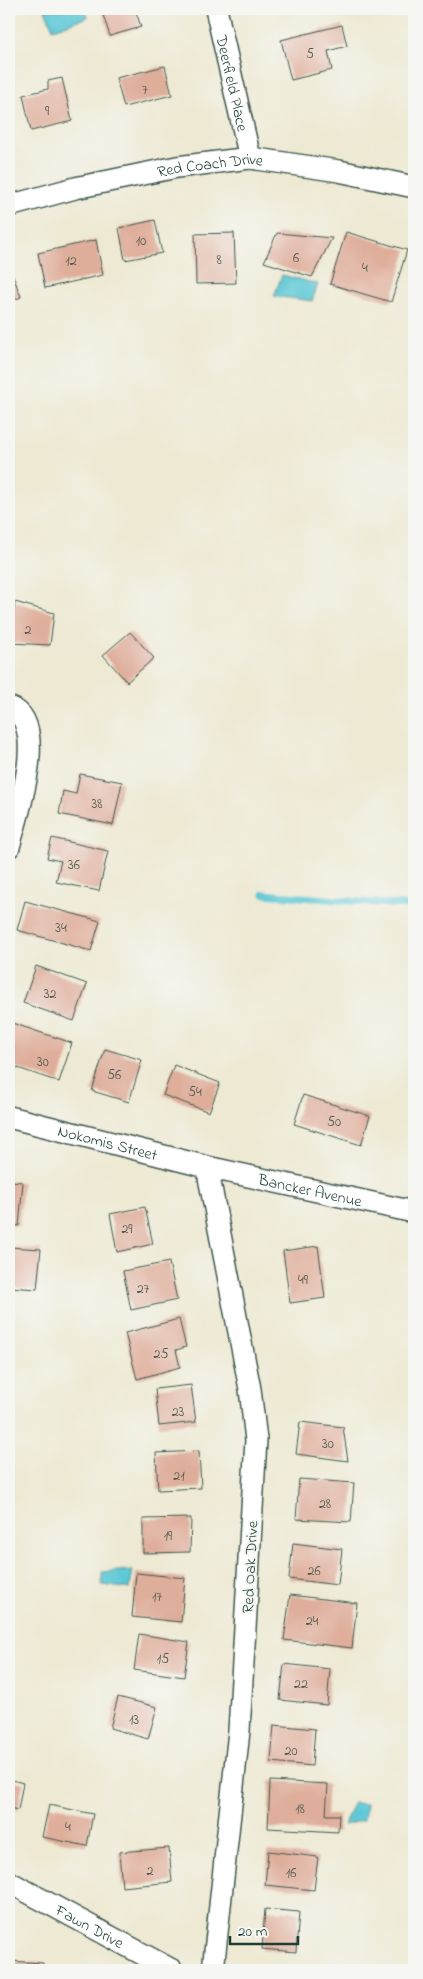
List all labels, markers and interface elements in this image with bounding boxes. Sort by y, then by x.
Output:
street label: Deerfield Place [208,32,254,135]
house number: 5 [306,44,314,65]
house number: 7 [142,80,148,101]
house number: 9 [45,101,50,122]
street label: Red Coach Drive [155,148,266,185]
house number: 10 [136,231,146,252]
house number: 6 [293,248,299,269]
house number: 8 [216,250,222,271]
house number: 12 [65,251,77,272]
house number: 4 [362,258,368,279]
house number: 2 [25,620,32,641]
house number: 38 [91,794,103,815]
house number: 36 [68,855,80,876]
house number: 34 [55,918,67,939]
house number: 32 [44,984,56,1005]
house number: 30 [37,1052,49,1073]
house number: 56 [107,1065,121,1086]
house number: 54 [188,1082,202,1103]
house number: 50 [327,1112,341,1133]
street label: Nokomis Street [55,1120,160,1168]
street label: Bancker Avenue [255,1168,365,1215]
house number: 29 [121,1219,133,1240]
house number: 49 [298,1270,309,1291]
house number: 27 [137,1279,150,1300]
house number: 25 [154,1344,168,1365]
house number: 23 [172,1402,185,1423]
house number: 30 [322,1434,334,1455]
house number: 21 [173,1466,185,1487]
house number: 28 [319,1494,331,1515]
street label: Red Oak Drive [237,1519,265,1614]
house number: 19 [164,1526,173,1547]
house number: 26 [307,1561,321,1582]
house number: 17 [152,1587,162,1608]
house number: 24 [306,1611,319,1632]
house number: 15 [157,1649,169,1670]
house number: 22 [294,1674,308,1695]
house number: 13 [129,1710,139,1731]
house number: 20 [284,1741,298,1762]
house number: 18 [295,1799,305,1820]
house number: 4 [65,1817,71,1838]
house number: 2 [147,1861,154,1882]
house number: 16 [286,1863,296,1884]
street label: Fawn Drive [49,1899,128,1956]
scale bar [230,1914,298,1946]
text: 20 m [238,1921,268,1943]

